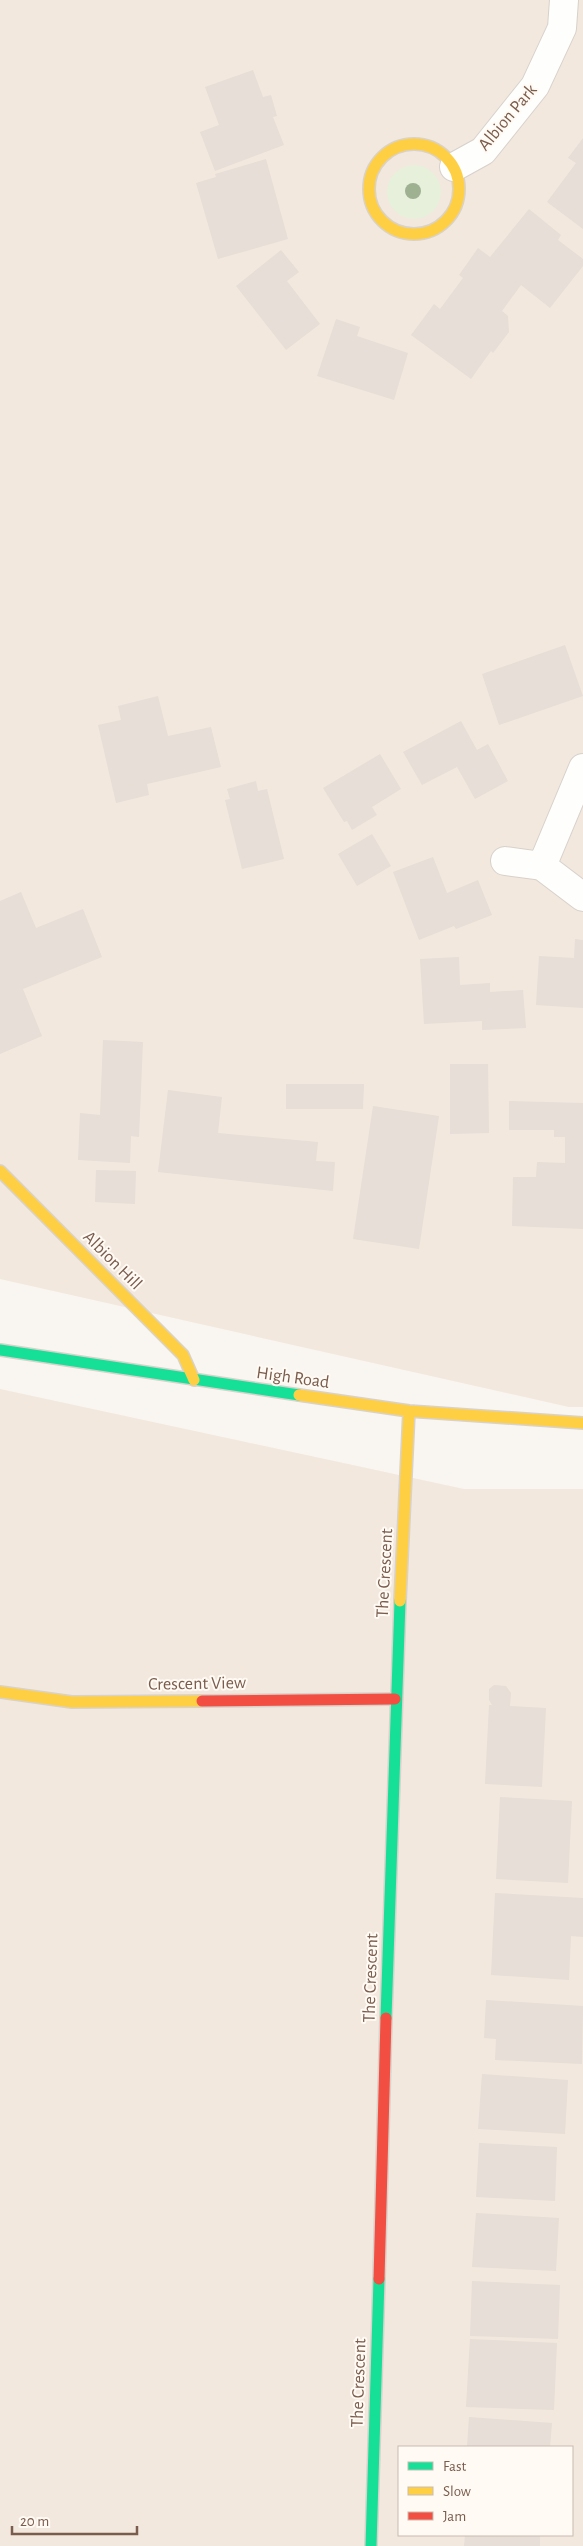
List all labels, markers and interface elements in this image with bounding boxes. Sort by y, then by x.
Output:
street label: Albion Park [475,80,541,154]
street label: Albion Hill [79,1228,145,1294]
street label: High Road [255,1364,331,1392]
street label: The Crescent [374,1528,396,1618]
street label: Crescent View [148,1674,246,1694]
street label: The Crescent [360,1933,382,2023]
street label: The Crescent [348,2338,370,2428]
legend [398,2446,573,2536]
text: Fast [443,2459,467,2474]
text: Slow [443,2484,471,2499]
scale bar [12,2504,138,2536]
text: Jam [443,2509,466,2524]
text: 20 m [20,2514,49,2529]

